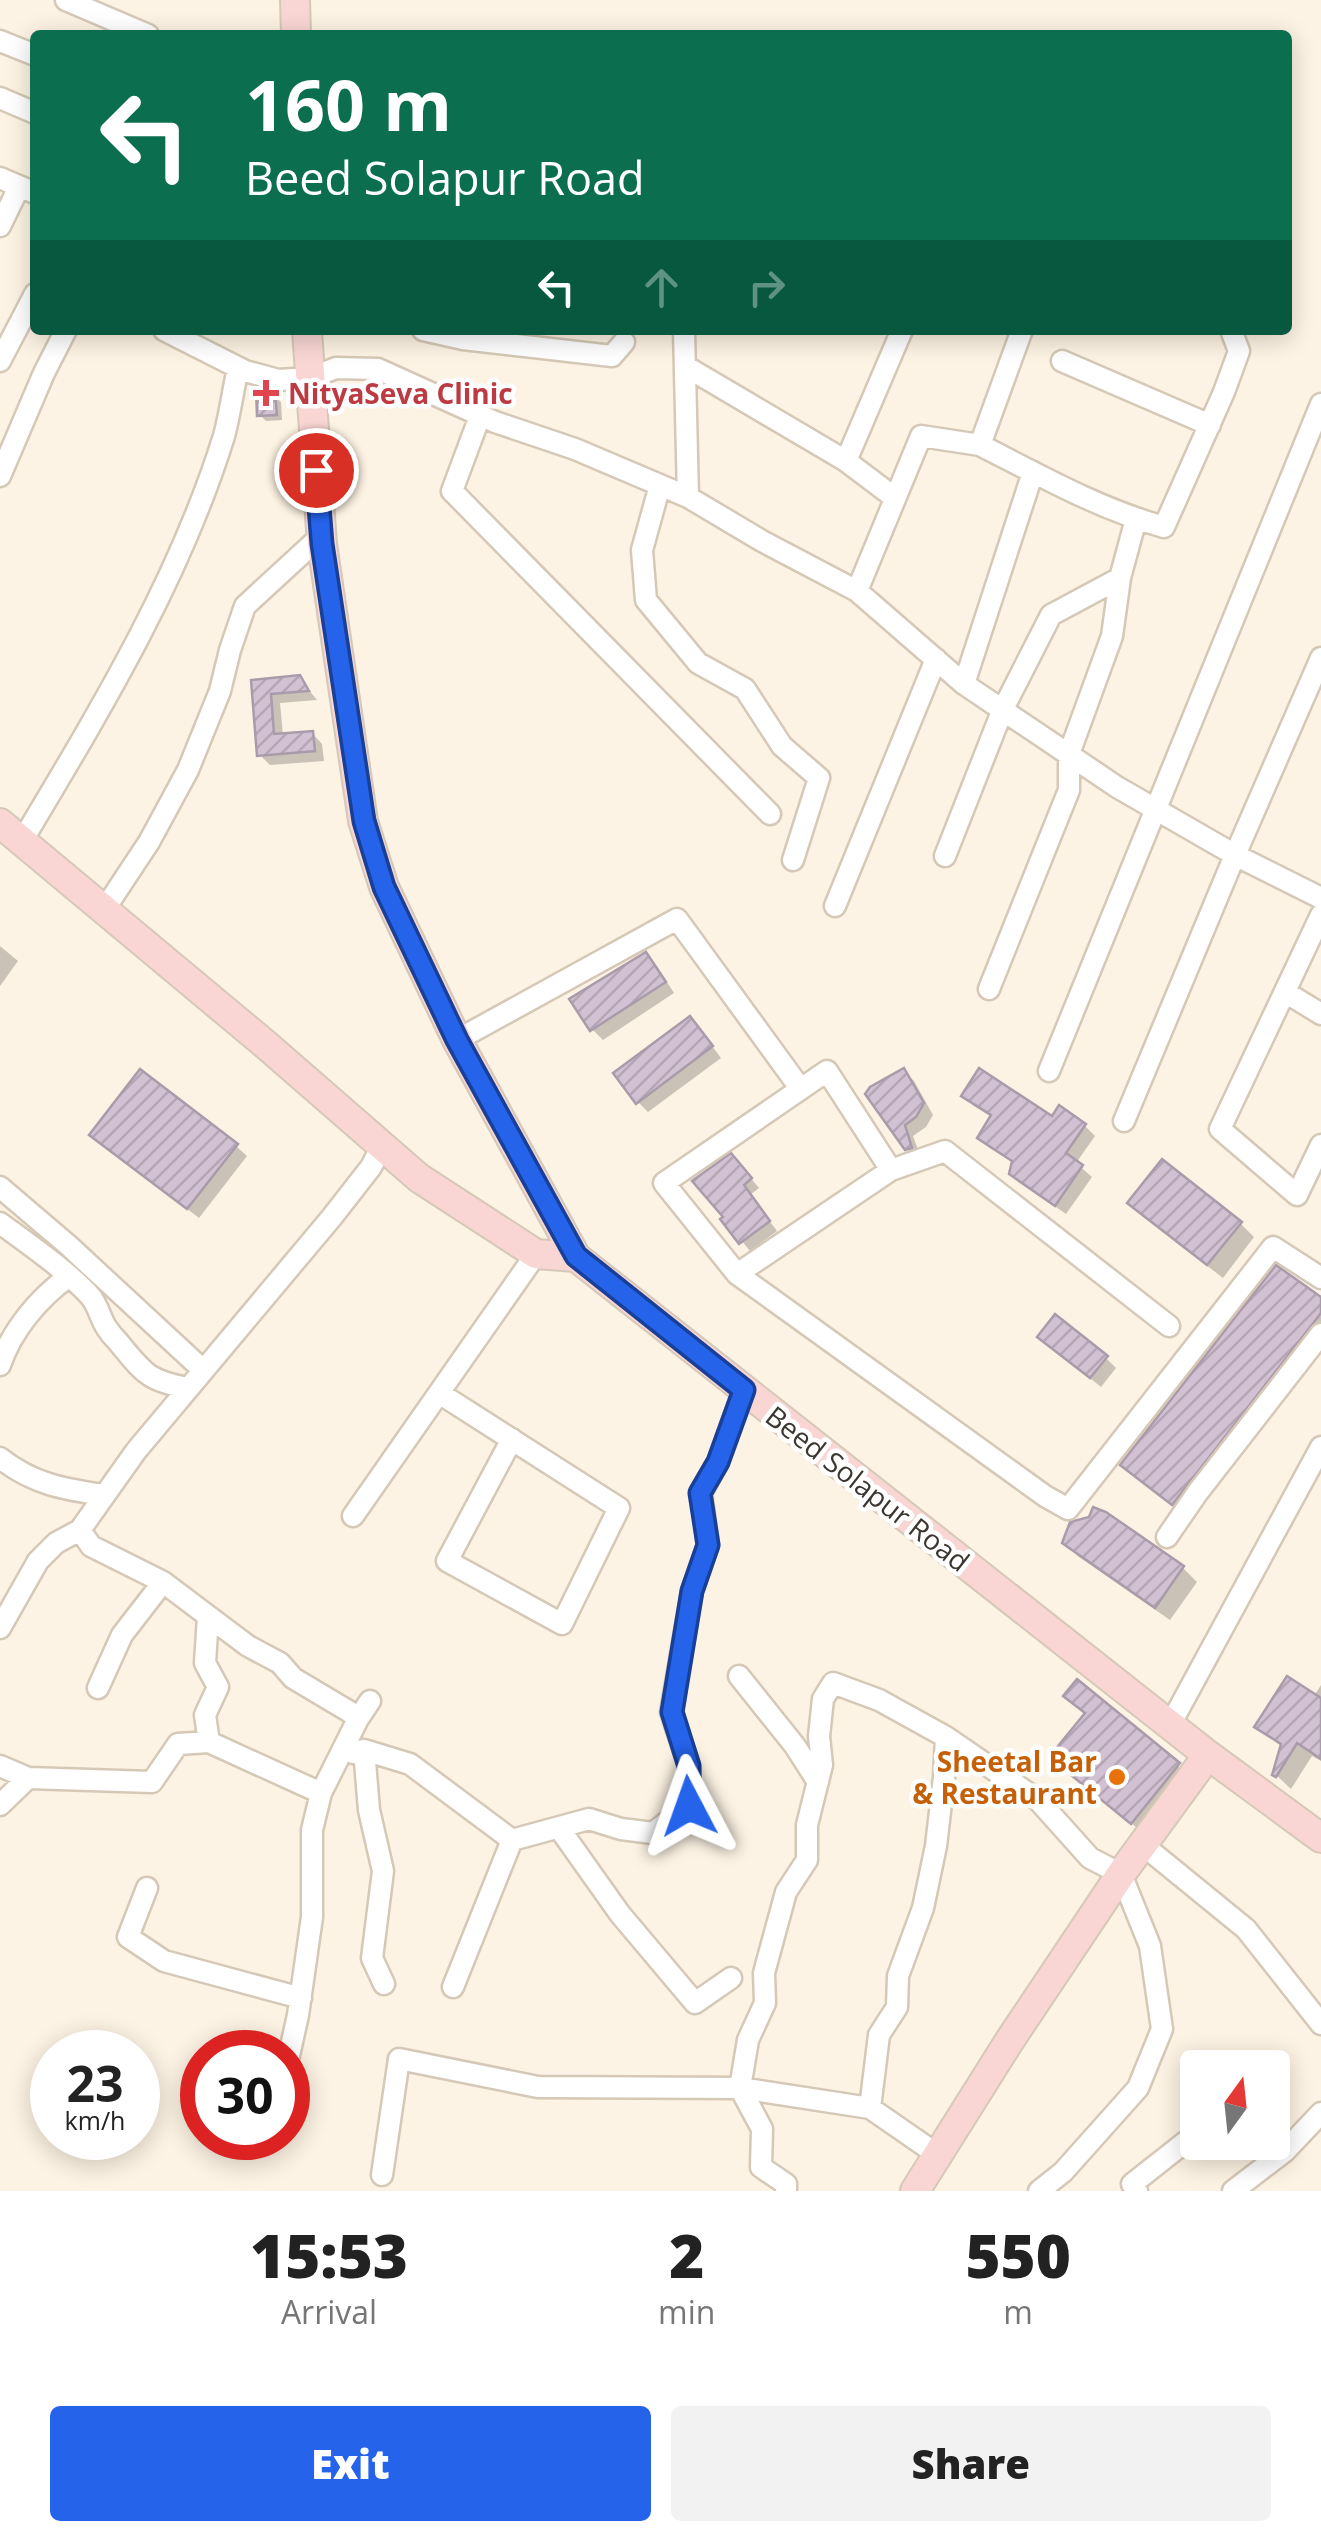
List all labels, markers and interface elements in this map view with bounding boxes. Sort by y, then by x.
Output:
text: 160 m [245,56,452,152]
icon: left [80,70,210,200]
text: Beed Solapur Road [245,147,645,208]
icon: left [529,260,584,315]
icon: ahead [634,260,689,315]
icon: right [739,260,794,315]
place label: NityaSeva Clinic [288,374,513,412]
marker: NityaSeva Clinic [253,380,279,406]
pin [274,428,359,513]
icon: arrive [289,443,344,498]
street label: Beed Solapur Road [758,1396,978,1580]
place label: Sheetal Bar & Restaurant [912,1742,1097,1812]
position arrow [637,1754,741,1858]
marker: Sheetal Bar & Restaurant [1106,1766,1128,1788]
speed limit sign: 30 [180,2030,310,2160]
text: 23 [66,2049,124,2117]
north arrow [1180,2050,1290,2160]
map controls [1180,2050,1290,2160]
text: km/h [65,2103,125,2137]
text: 15:53 [250,2214,408,2296]
text: 2 [669,2214,704,2296]
text: 550 [965,2214,1071,2296]
text: Arrival [281,2290,377,2333]
text: min [658,2290,715,2333]
text: m [1003,2290,1033,2333]
button: Exit [50,2406,651,2521]
button: Share [671,2406,1271,2521]

